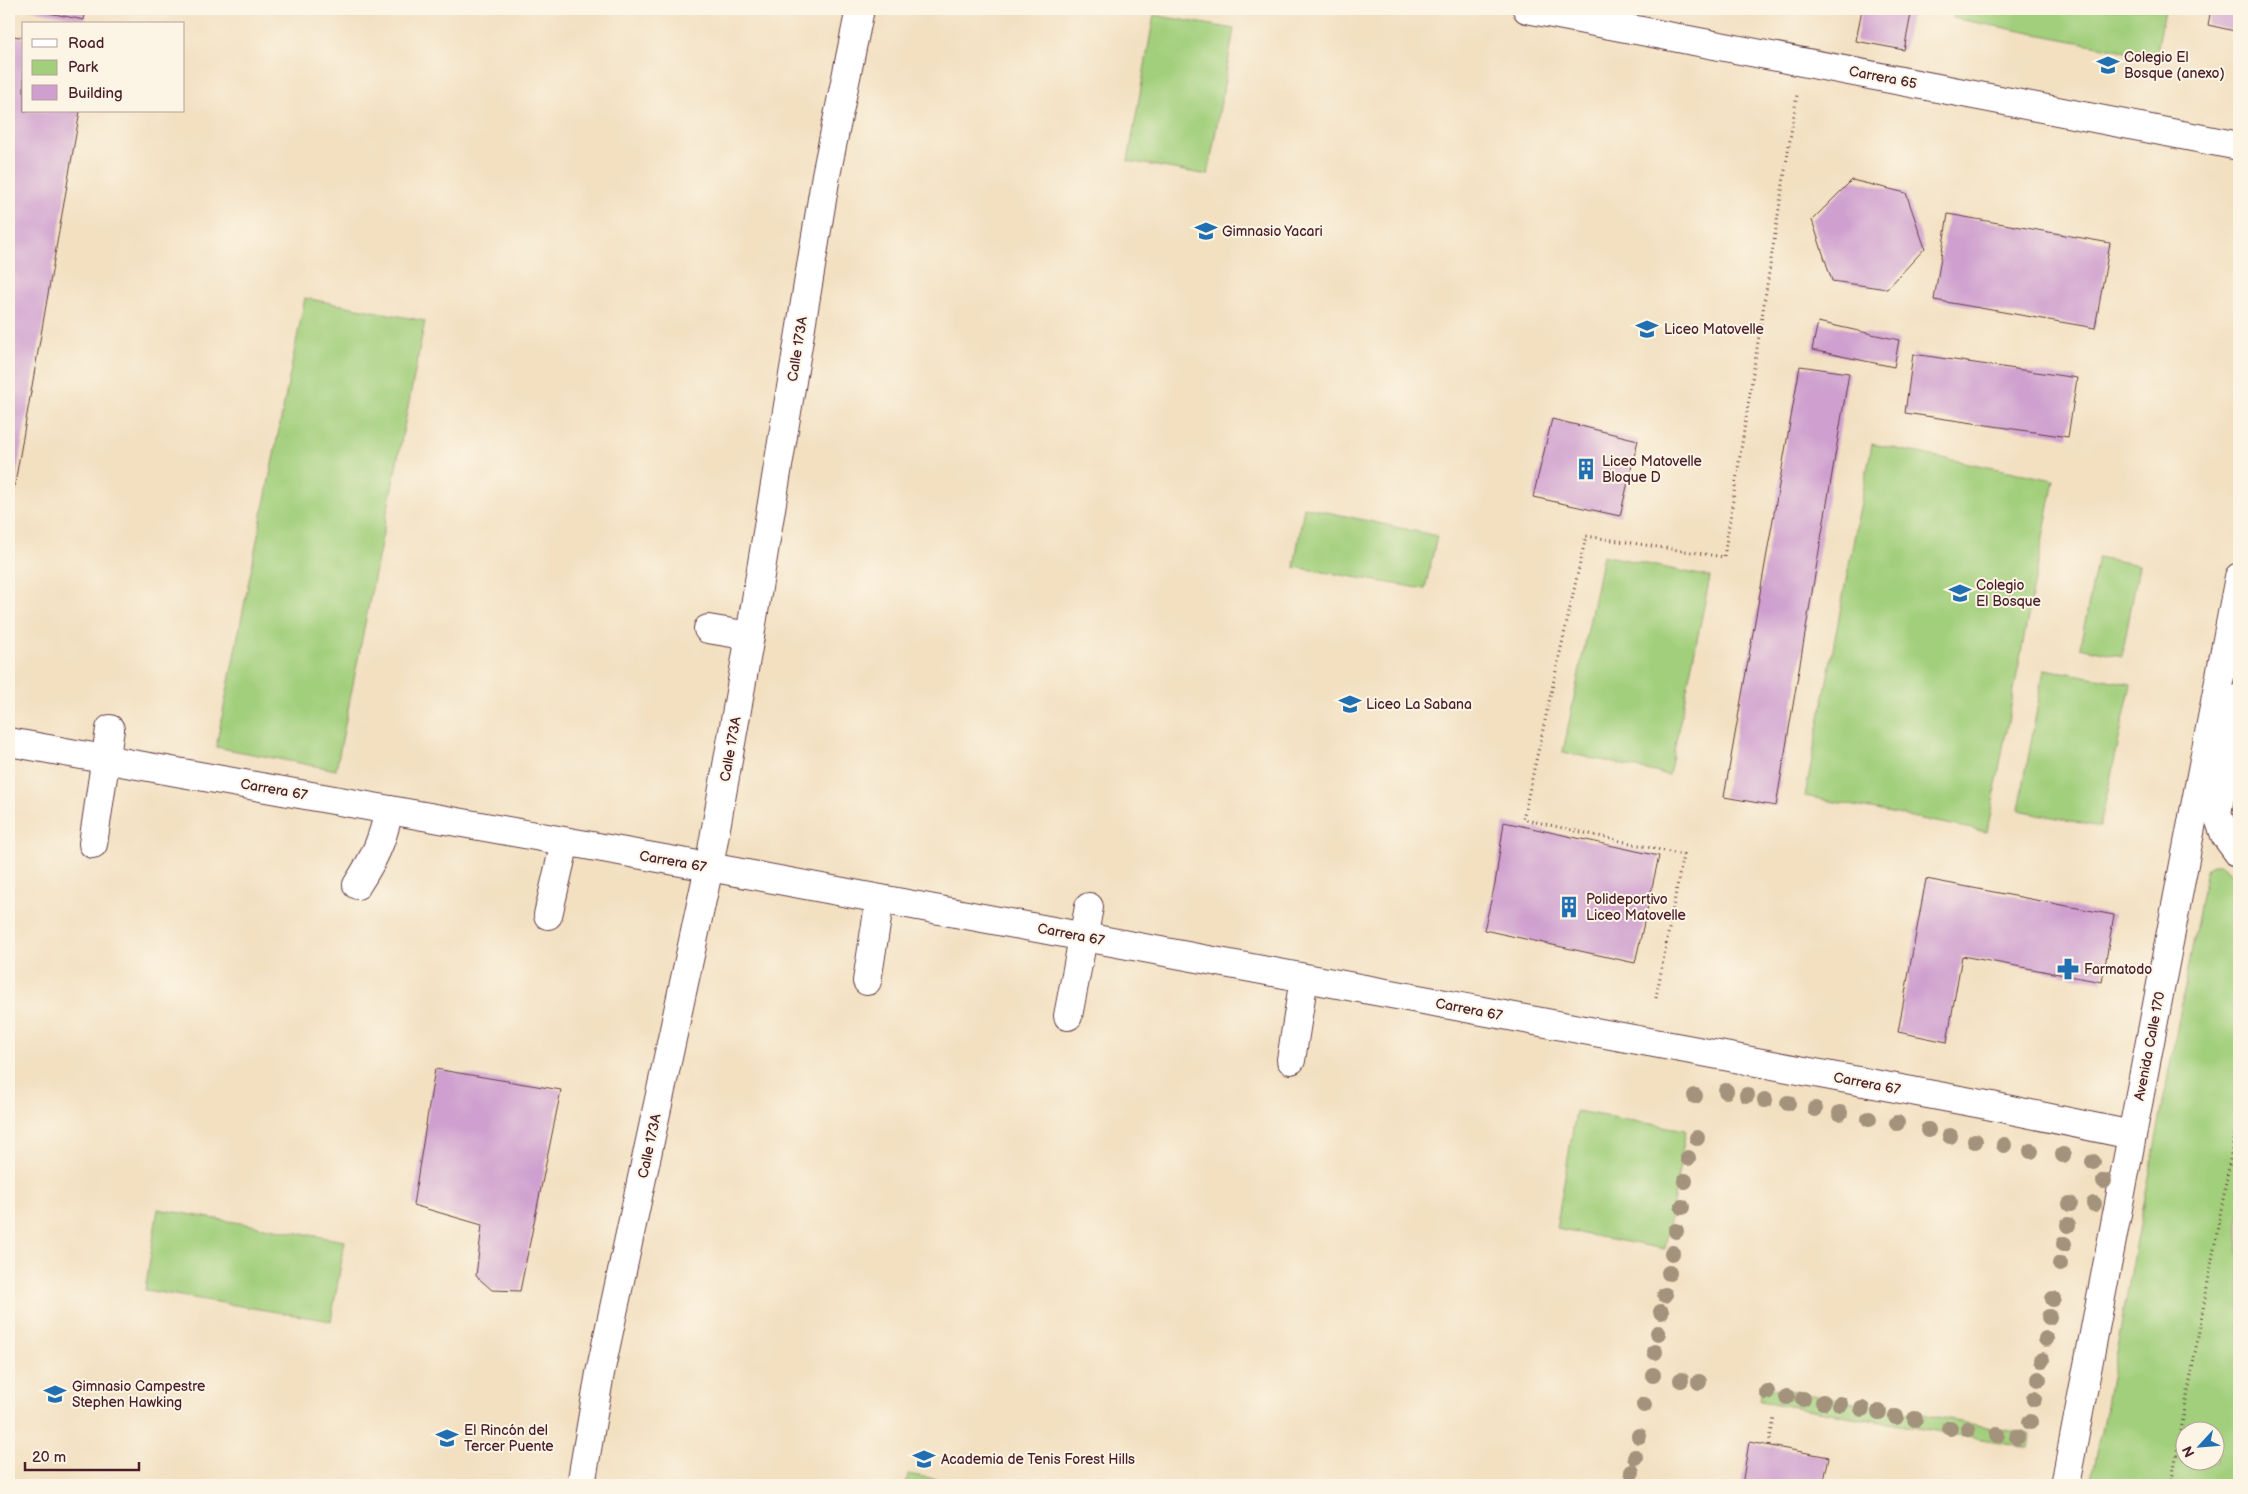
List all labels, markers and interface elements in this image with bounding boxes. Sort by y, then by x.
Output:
legend [22,22,185,112]
text: Road [68,34,104,53]
place label: Colegio El Bosque (anexo) [2124,49,2225,82]
school or university icon: Colegio El Bosque (anexo) [2095,52,2121,78]
text: Park [68,58,99,77]
street label: Carrera 65 [1847,63,1918,92]
text: Building [68,84,123,103]
school or university icon: Gimnasio Yacari [1193,218,1219,244]
place label: Gimnasio Yacari [1222,223,1323,240]
street label: Calle 173A [784,315,811,383]
school or university icon: Liceo Matovelle [1634,316,1660,342]
place label: Liceo Matovelle [1664,321,1764,338]
place label: Liceo Matovelle Bloque D [1602,453,1702,486]
building icon: Liceo Matovelle Bloque D [1573,456,1599,482]
place label: Colegio El Bosque [1976,577,2041,610]
school or university icon: Colegio El Bosque [1947,580,1973,606]
school or university icon: Liceo La Sabana [1337,691,1363,717]
place label: Liceo La Sabana [1366,696,1472,713]
street label: Calle 173A [716,715,745,783]
street label: Carrera 67 [239,775,309,804]
street label: Carrera 67 [638,847,708,876]
place label: Polideportivo Liceo Matovelle [1586,891,1686,924]
building icon: Polideportivo Liceo Matovelle [1556,894,1582,920]
street label: Carrera 67 [1036,920,1106,949]
pharmacy icon: Farmatodo [2055,956,2081,982]
place label: Farmatodo [2084,961,2152,978]
street label: Avenida Calle 170 [2131,990,2168,1102]
street label: Carrera 67 [1434,995,1504,1024]
street label: Carrera 67 [1832,1069,1902,1098]
street label: Calle 173A [634,1112,665,1180]
place label: Gimnasio Campestre Stephen Hawking [72,1378,205,1411]
school or university icon: Gimnasio Campestre Stephen Hawking [42,1381,68,1407]
place label: El Rincón del Tercer Puente [464,1422,554,1455]
north arrow [2176,1422,2226,1472]
school or university icon: El Rincón del Tercer Puente [434,1425,460,1451]
scale bar [25,1439,139,1471]
text: N [2179,1443,2199,1460]
school or university icon: Academia de Tenis Forest Hills [911,1446,937,1472]
text: 20 m [32,1448,66,1467]
place label: Academia de Tenis Forest Hills [941,1451,1135,1468]

